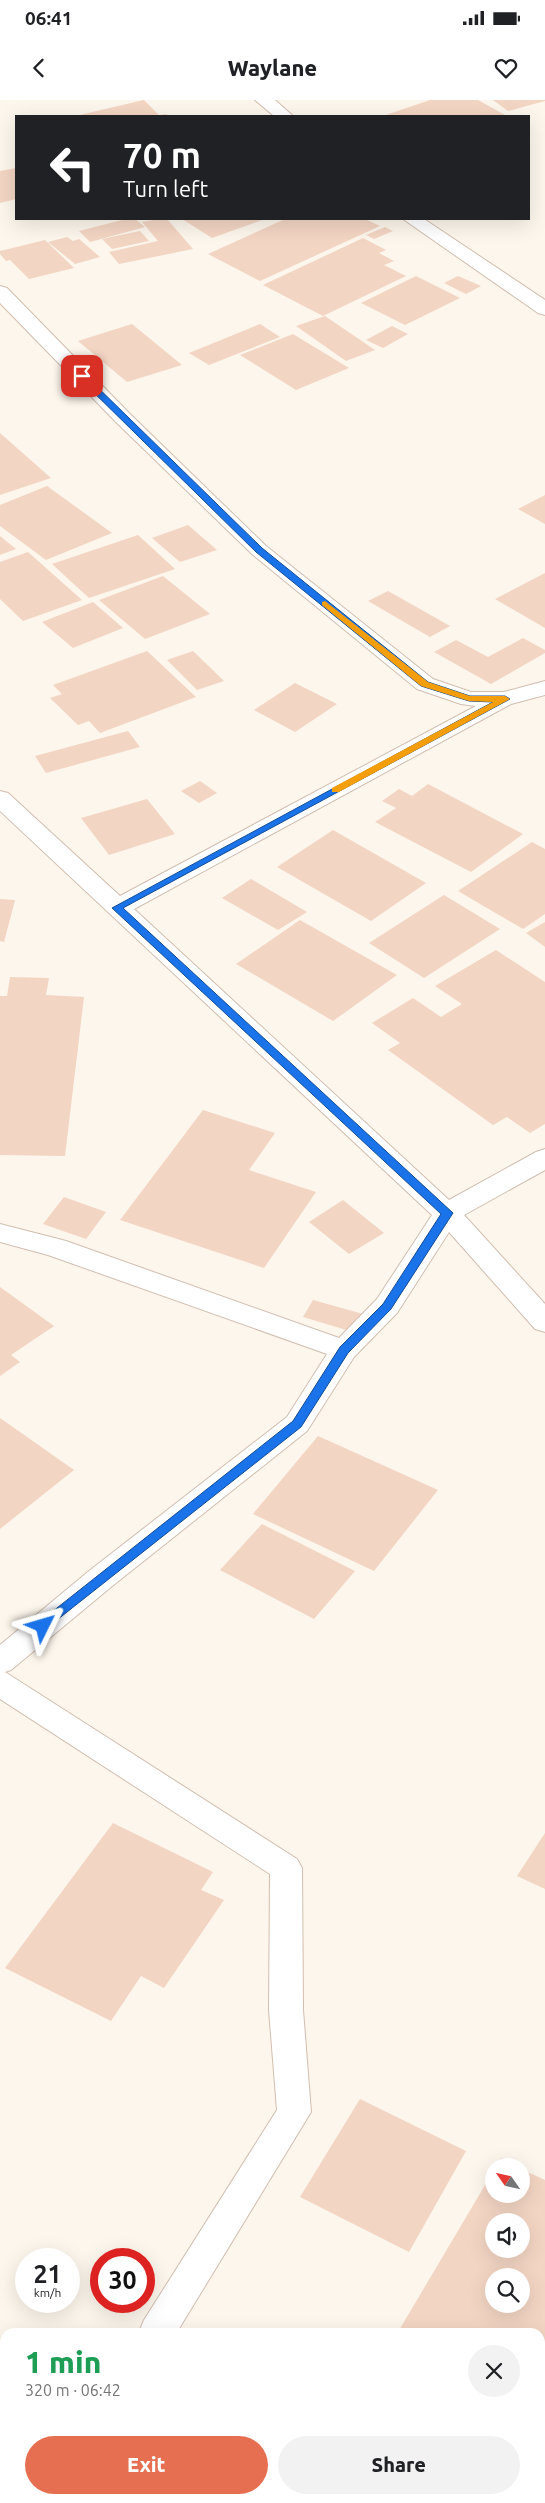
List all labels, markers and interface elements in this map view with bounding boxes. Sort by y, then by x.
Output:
text: 06:41 [25,7,73,29]
icon: back [25,54,53,82]
icon: heart [492,54,520,82]
text: Waylane [228,55,317,80]
icon: left [40,135,105,200]
text: 70 m [123,135,201,175]
text: Turn left [123,176,208,201]
pin [61,355,103,397]
icon: arrive [68,362,96,390]
position arrow [16,1599,68,1651]
north arrow [485,2158,530,2202]
map controls [485,2158,530,2313]
button: sound [485,2213,530,2258]
speed limit sign: 30 [90,2248,155,2313]
text: 21 [33,2260,62,2288]
button: search [485,2268,530,2313]
text: km/h [34,2286,61,2299]
text: 1 min [25,2345,101,2379]
button: close [468,2345,520,2397]
text: 320 m · 06:42 [25,2381,121,2399]
button: Exit [25,2436,268,2494]
button: Share [278,2436,520,2494]

